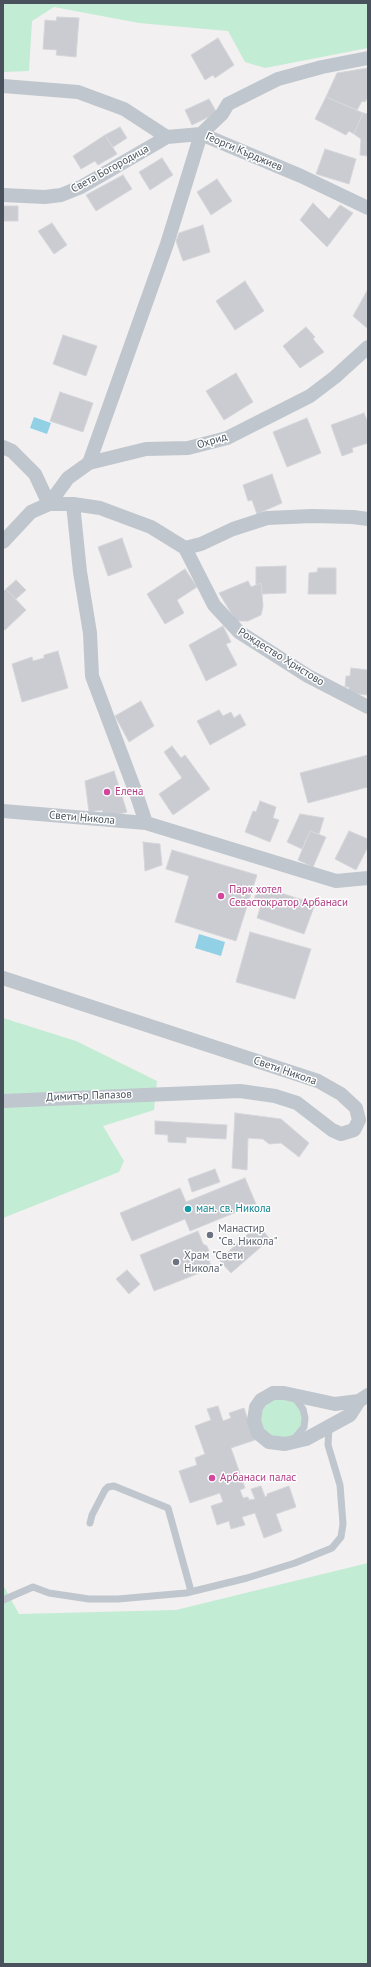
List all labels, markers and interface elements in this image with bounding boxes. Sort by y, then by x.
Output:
street label: Георги Кърджиев [204,130,284,174]
street label: Света Богородица [69,142,151,196]
street label: Охрид [195,430,229,452]
street label: Рождество Христово [235,625,327,689]
place label: Елена [115,785,143,799]
marker: Елена [102,787,112,797]
street label: Свети Никола [49,809,115,827]
place label: Парк хотел Севастократор Арбанаси [229,883,348,909]
marker: Парк хотел Севастократор Арбанаси [216,891,226,901]
street label: Свети Никола [252,1054,318,1088]
street label: Димитър Папазов [46,1088,132,1104]
place label: ман. св. Никола [196,1202,271,1216]
marker: ман. св. Никола [183,1204,193,1214]
place label: Манастир "Св. Никола" [218,1222,277,1248]
marker: Манастир "Св. Никола" [205,1230,215,1240]
place label: Храм "Свети Никола" [184,1249,243,1275]
marker: Храм "Свети Никола" [171,1257,181,1267]
place label: Арбанаси палас [220,1471,296,1485]
marker: Арбанаси палас [207,1473,217,1483]

